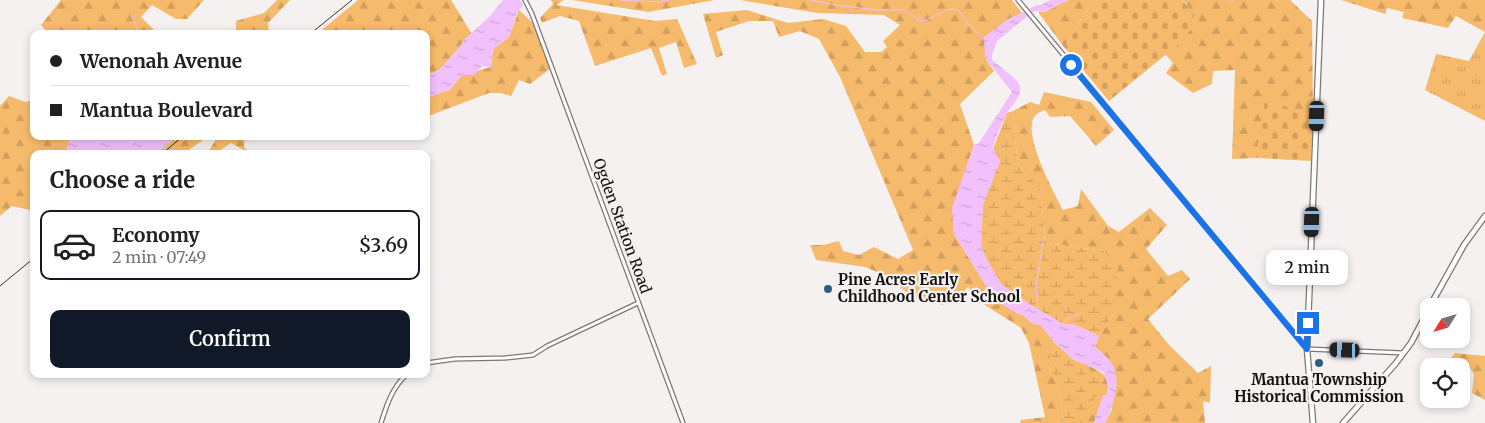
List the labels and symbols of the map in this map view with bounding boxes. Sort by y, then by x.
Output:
route start [1060,54,1082,76]
car [1308,101,1325,131]
street label: Ogden Station Road [589,156,656,296]
car [1303,207,1320,237]
callout: 2 min [1267,250,1349,286]
place label: Pine Acres Early Childhood Center School [838,270,1021,306]
marker: Pine Acres Early Childhood Center School [822,283,834,295]
north arrow [1420,298,1470,348]
route end [1297,312,1319,334]
car [1329,342,1360,358]
marker: Mantua Township Historical Commission [1313,357,1325,369]
place label: Mantua Township Historical Commission [1234,370,1404,406]

